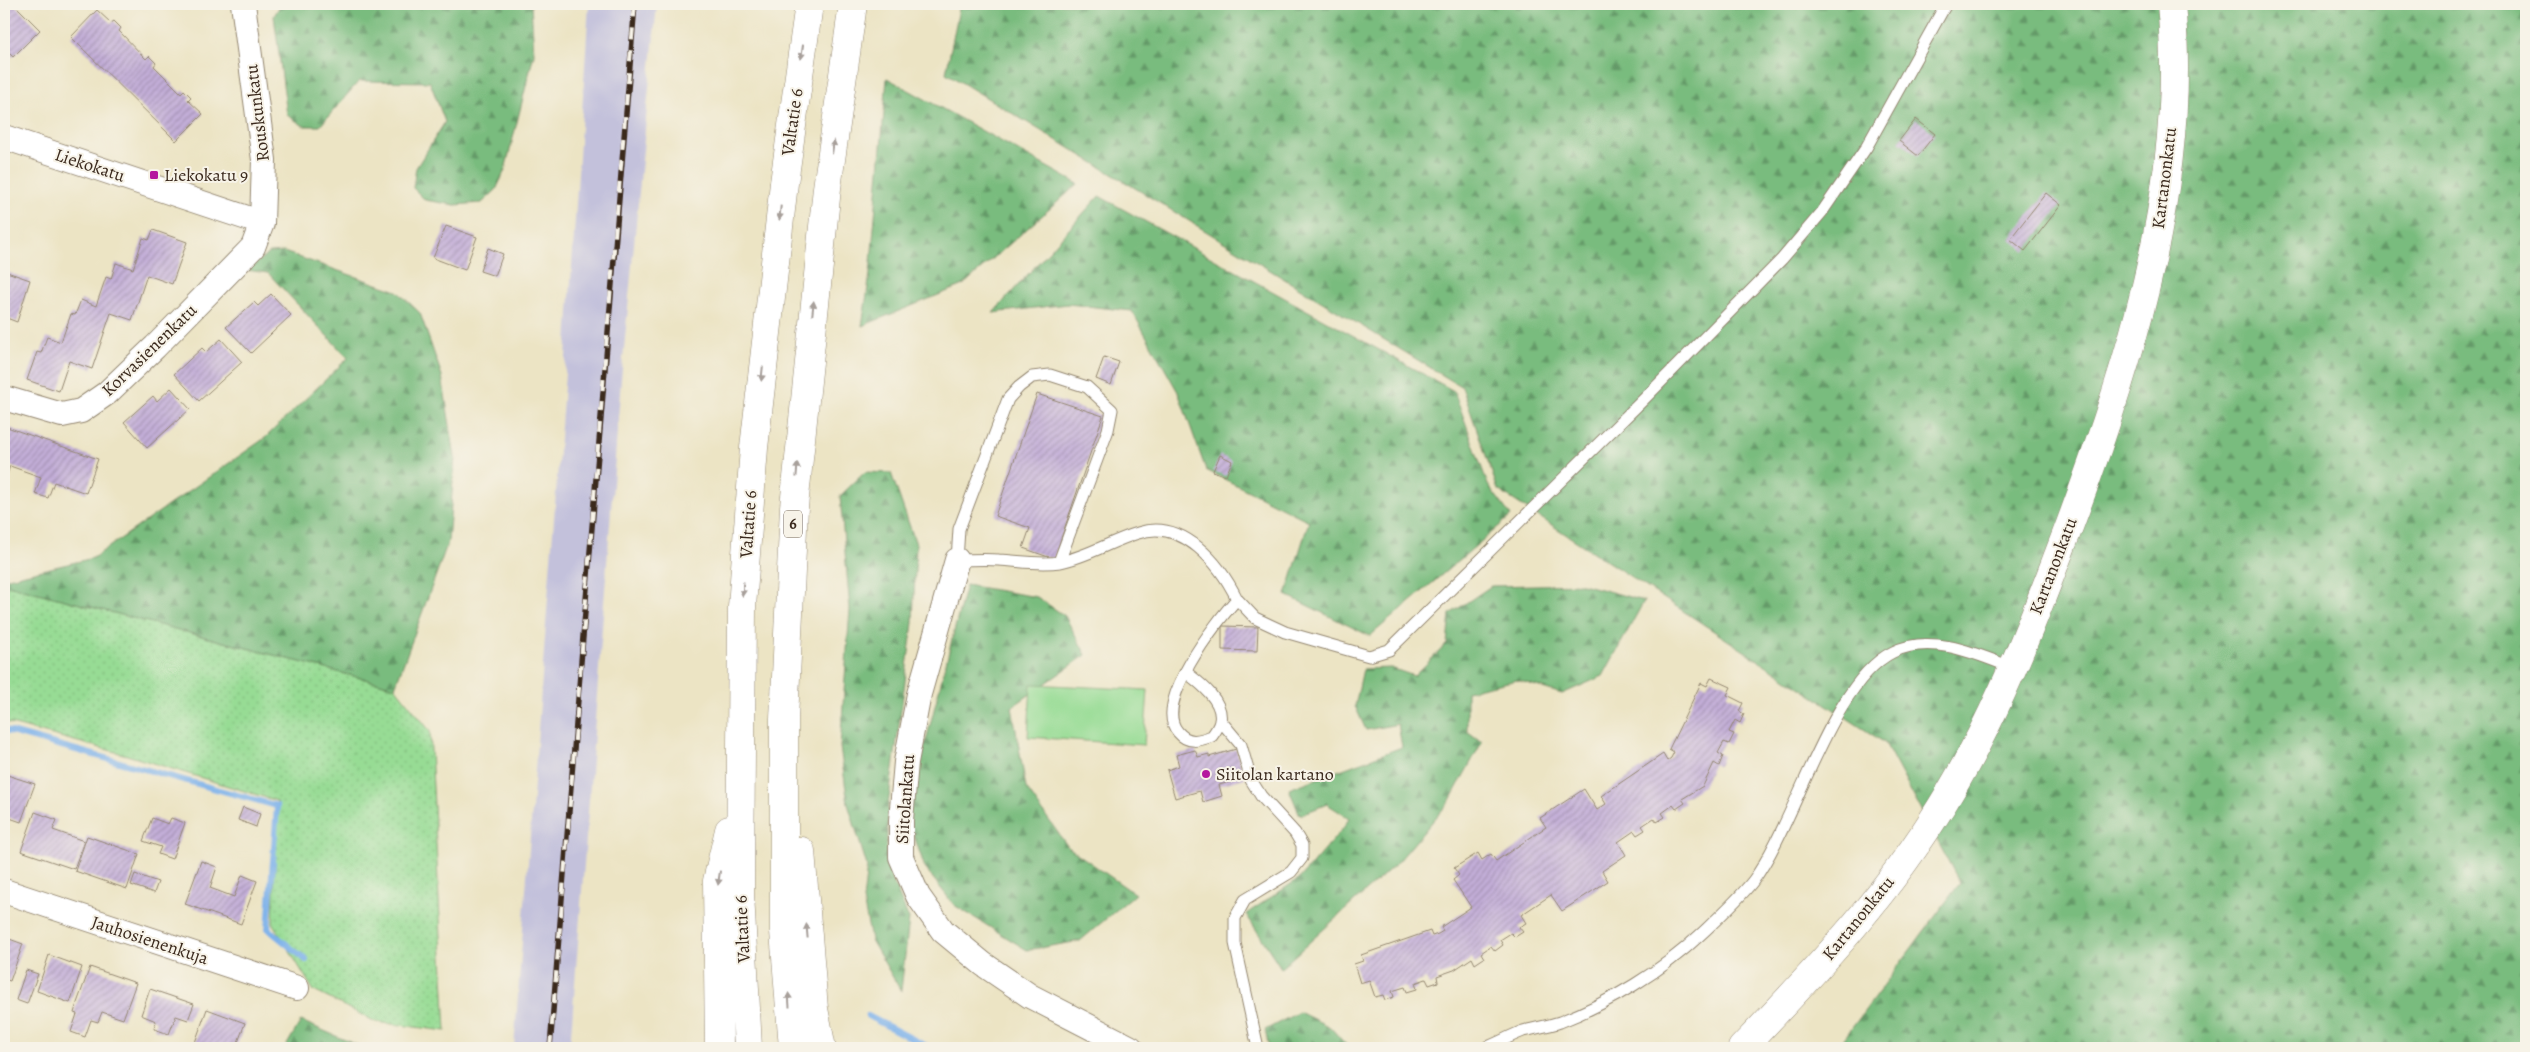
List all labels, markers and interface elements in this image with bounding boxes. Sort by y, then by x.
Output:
one-way arrow [798,44,806,60]
street label: Rouskunkatu [239,63,275,163]
street label: Valtatie 6 [775,87,809,158]
street label: Kartanonkatu [2146,126,2182,230]
one-way arrow [829,139,837,155]
street label: Liekokatu [52,142,128,188]
place label: Liekokatu 9 [164,163,248,187]
marker: Liekokatu 9 [148,169,160,181]
one-way arrow [776,205,784,221]
street label: Korvasienenkatu [96,298,202,402]
one-way arrow [809,300,817,316]
one-way arrow [758,367,766,383]
one-way arrow [793,462,801,478]
street label: Valtatie 6 [734,489,762,560]
road number: 6 [784,510,802,538]
street label: Kartanonkatu [2024,514,2083,618]
one-way arrow [739,581,747,597]
street label: Siitolankatu [890,753,920,845]
place label: Siitolan kartano [1216,762,1334,786]
marker: Siitolan kartano [1200,768,1212,780]
one-way arrow [714,871,722,887]
street label: Kartanonkatu [1817,871,1900,965]
street label: Valtatie 6 [728,895,756,964]
street label: Jauhosienenkuja [88,910,212,970]
one-way arrow [803,922,811,938]
one-way arrow [785,991,793,1007]

